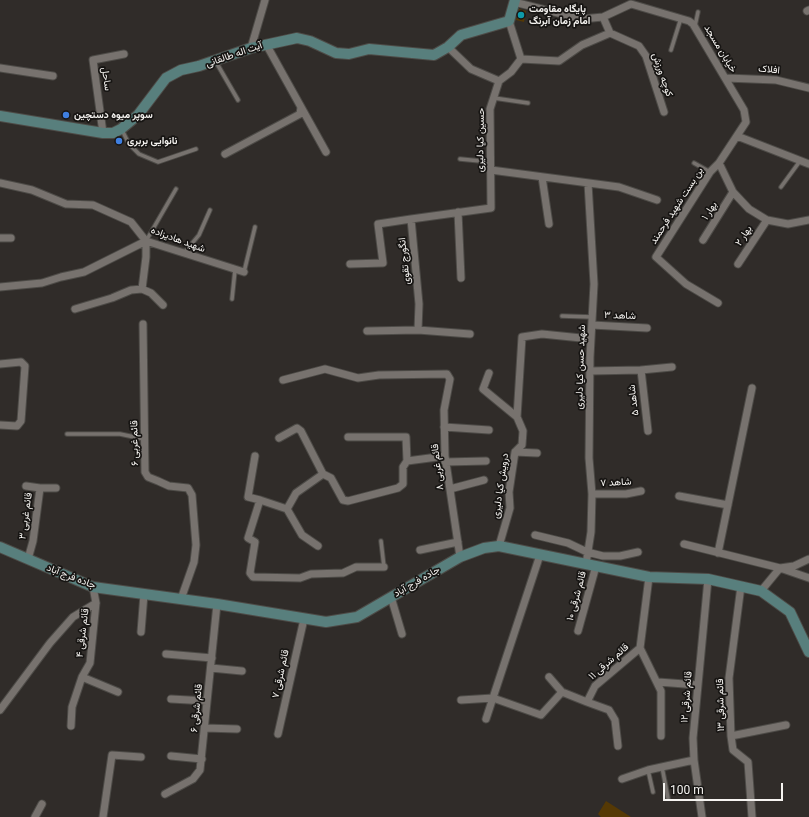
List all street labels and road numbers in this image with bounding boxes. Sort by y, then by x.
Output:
street label: خیابان مسجد [701,23,739,75]
street label: آیت اله طالقانی [204,40,264,70]
street label: کوچه ورزش [649,52,675,98]
street label: افلاک [758,63,780,77]
street label: ساحل [98,66,114,92]
street label: حسین کیا دلیری [474,108,488,172]
street label: بن بست شهید فرحمند [648,165,706,247]
street label: بهار ۱ [700,200,720,222]
street label: بهار ۲ [733,224,755,248]
street label: شهید هادیزاده [149,225,207,255]
street label: انگورج تقوی [397,237,413,285]
street label: شاهد ۳ [604,309,636,323]
street label: شهید حسن کیا دلیری [574,324,588,410]
street label: شاهد ۵ [626,384,642,416]
street label: قائم غربی ۶ [129,420,141,466]
street label: قائم غربی ۸ [429,443,447,491]
street label: درویش کیا دلیری [490,452,512,520]
street label: شاهد ۷ [600,476,632,490]
street label: قائم غربی ۳ [17,492,35,540]
street label: جاده فرج آباد [45,562,97,592]
street label: جاده فرج آباد [392,564,442,600]
street label: قائم شرقی ۱۰ [565,570,589,622]
street label: قائم شرقی ۴ [74,608,92,658]
street label: قائم شرقی ۱۱ [586,641,632,683]
street label: قائم شرقی ۷ [270,649,292,699]
street label: قائم شرقی ۱۲ [679,671,695,723]
street label: قائم شرقی ۱۳ [715,678,727,732]
street label: قائم شرقی ۶ [188,683,206,733]

